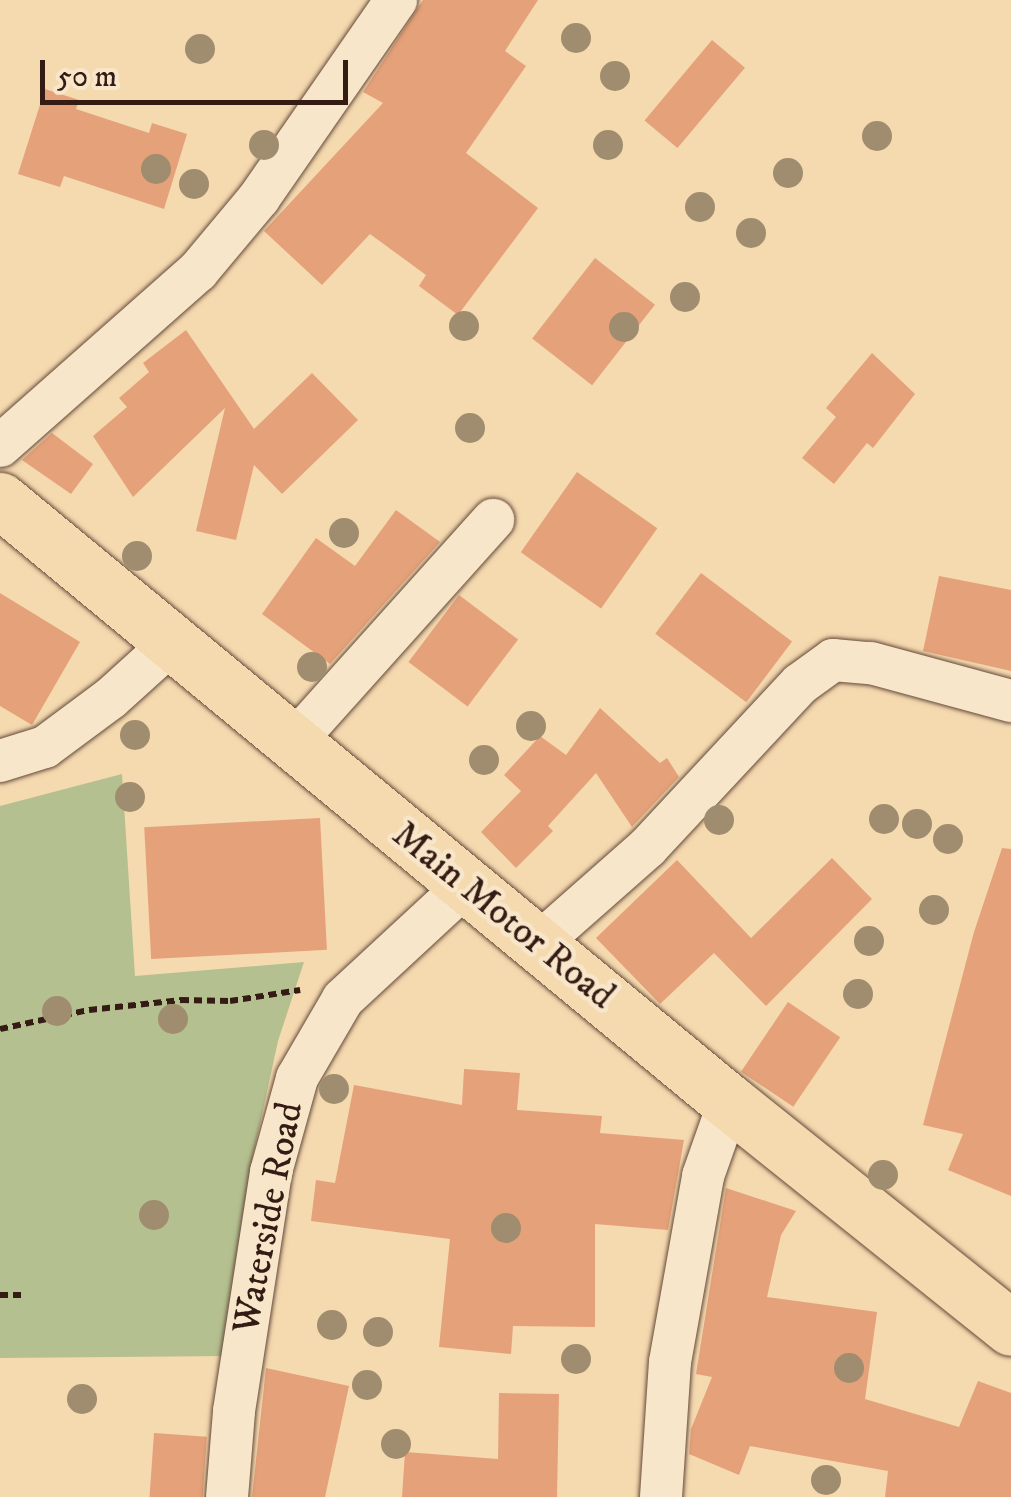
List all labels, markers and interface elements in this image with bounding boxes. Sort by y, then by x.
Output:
scale bar [45,40,352,102]
text: 50 m [57,59,117,96]
street label: Main Motor Road [383,812,623,1020]
street label: Waterside Road [224,1098,314,1338]

